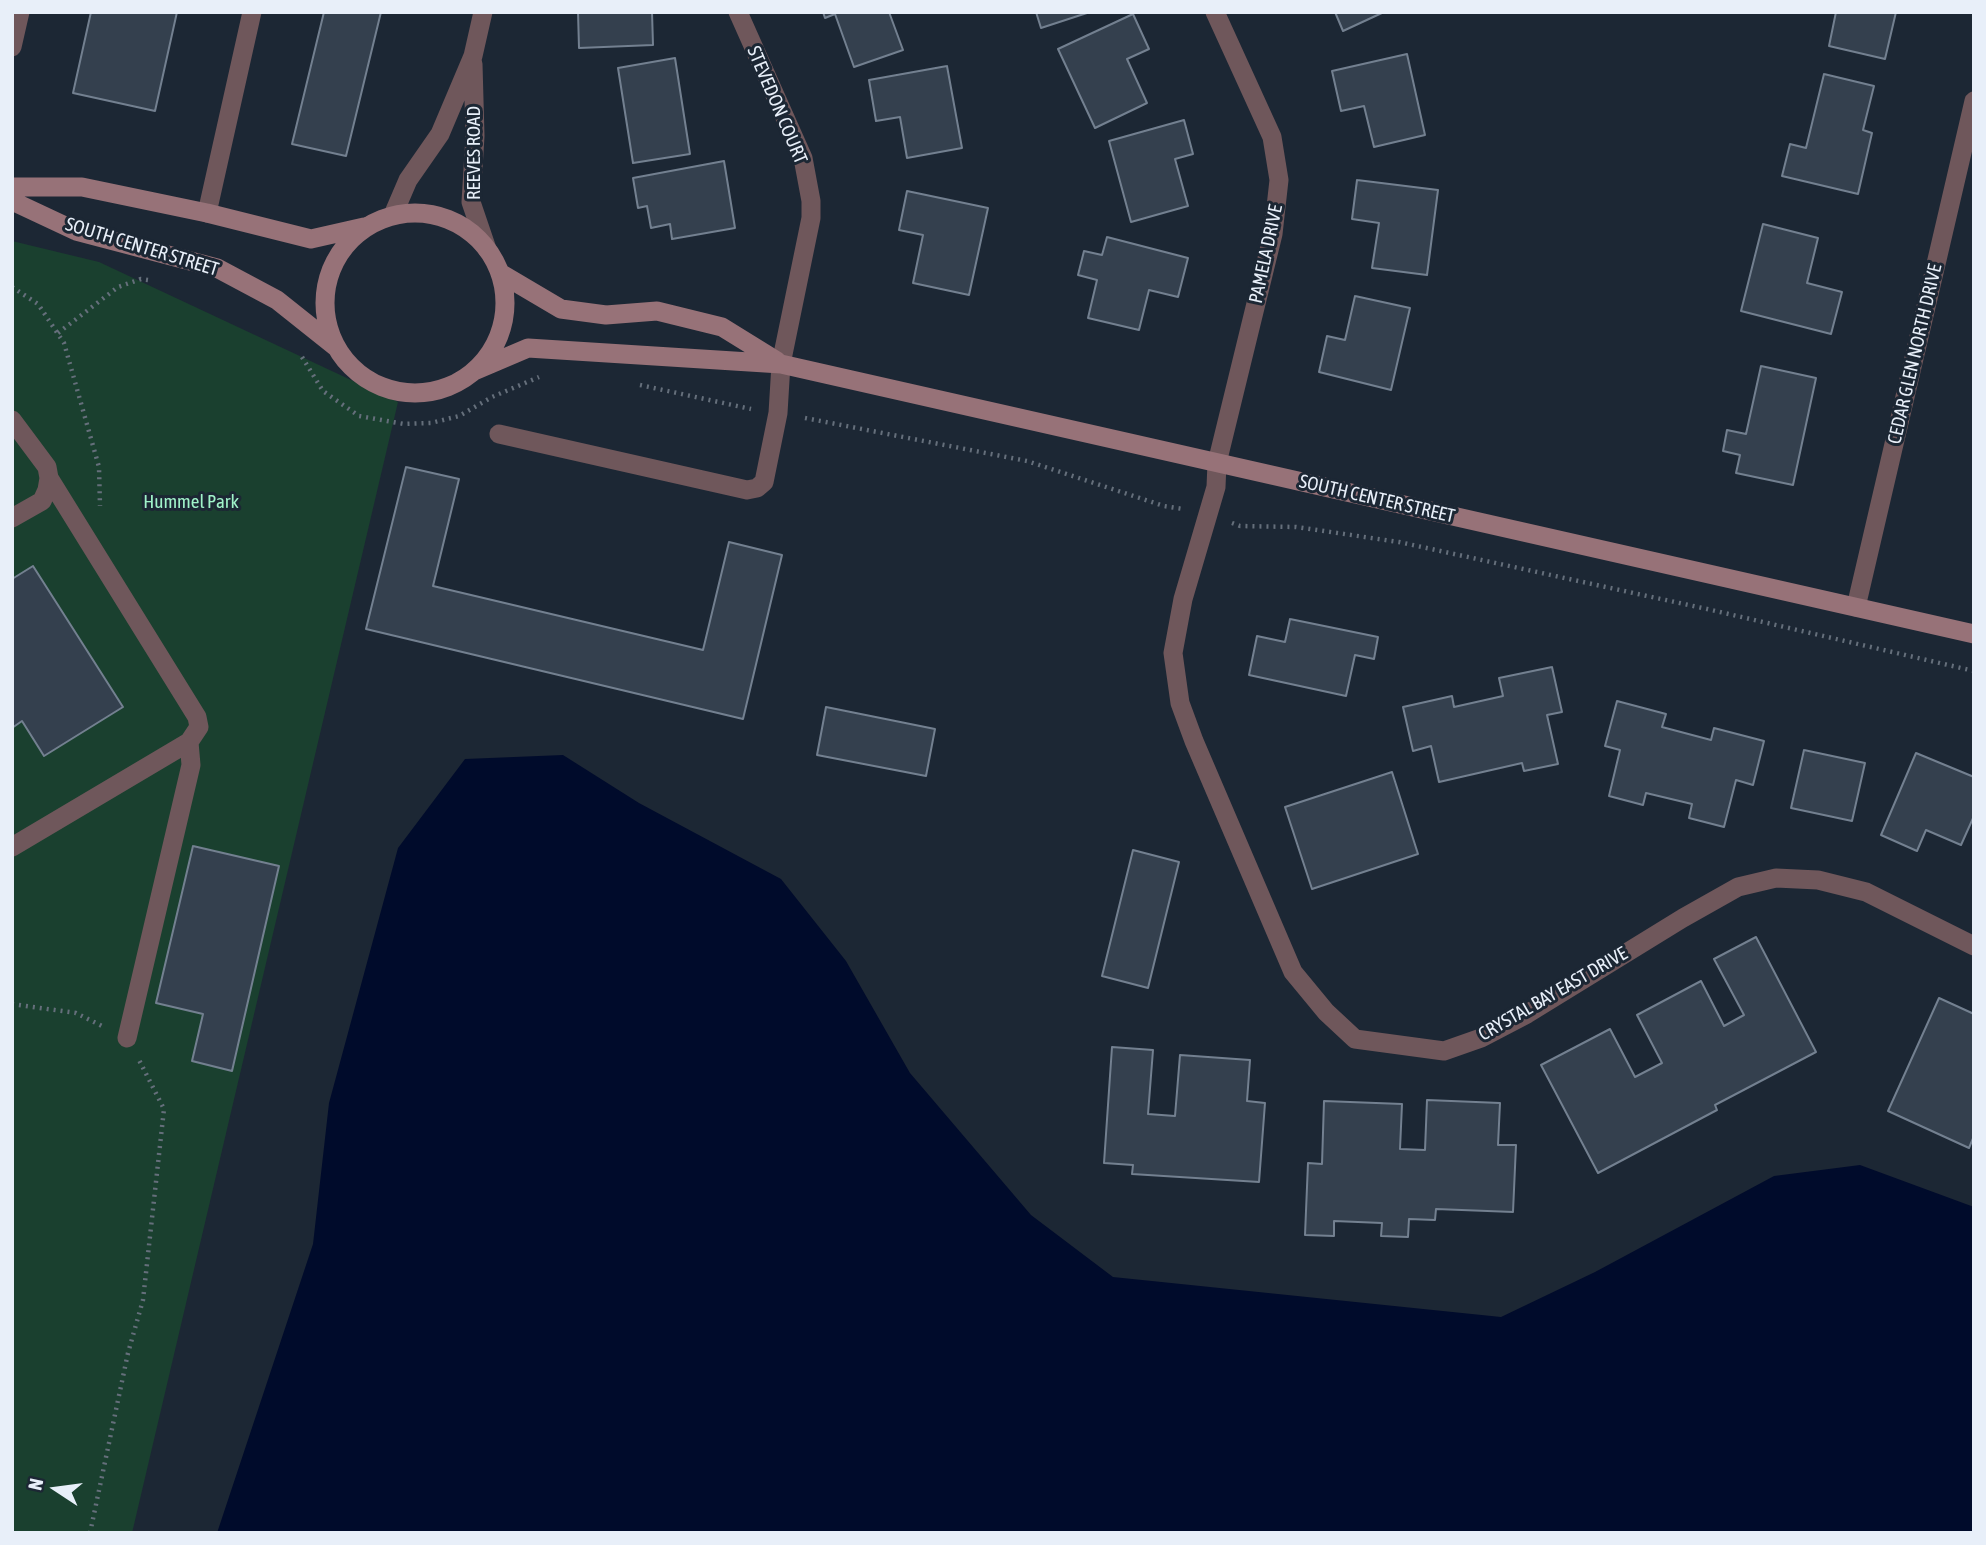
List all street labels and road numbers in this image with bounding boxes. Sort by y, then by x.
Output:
street label: STEVEDON COURT [742,43,812,167]
street label: REEVES ROAD [463,106,485,200]
street label: PAMELA DRIVE [1244,203,1288,305]
street label: SOUTH CENTER STREET [63,213,221,281]
street label: CEDAR GLEN NORTH DRIVE [1883,262,1947,446]
street label: SOUTH CENTER STREET [1297,470,1457,528]
street label: CRYSTAL BAY EAST DRIVE [1474,942,1632,1046]

